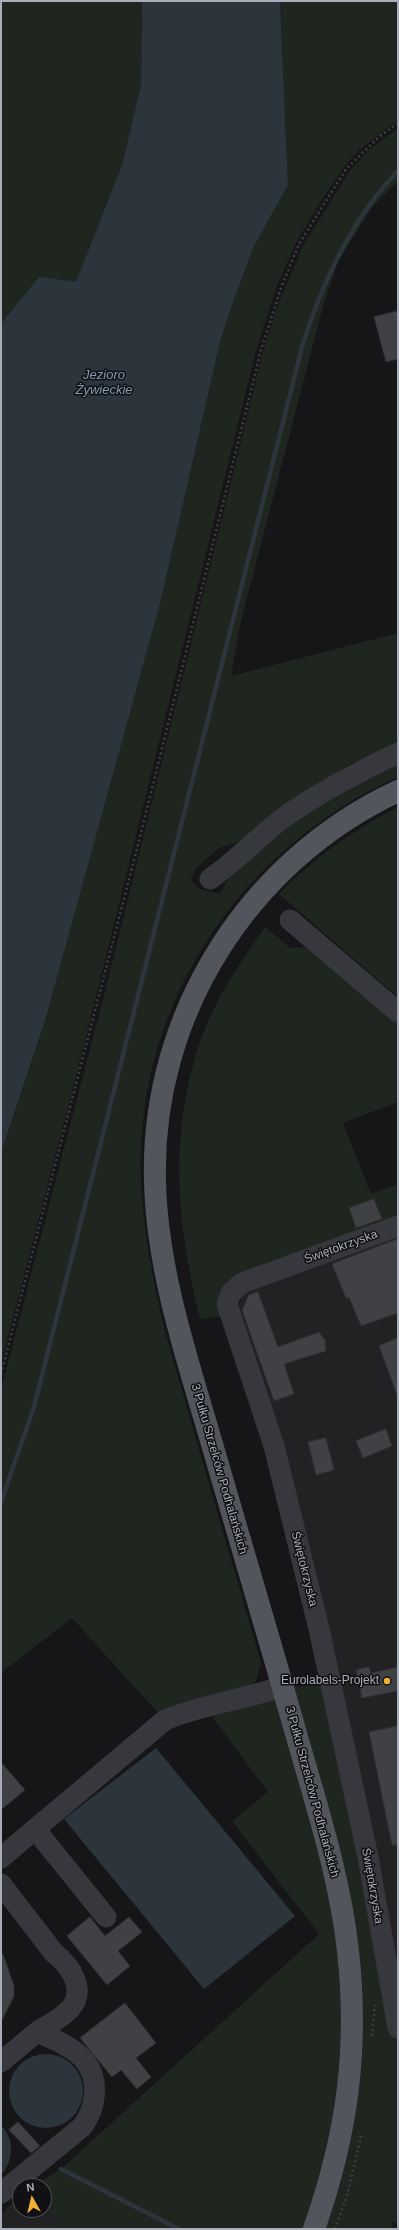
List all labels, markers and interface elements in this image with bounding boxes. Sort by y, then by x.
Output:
water label: Jezioro Żywieckie [75,367,133,398]
street label: Świętokrzyska [303,1227,379,1267]
street label: 3 Pułku Strzelców Podhalańskich [188,1382,250,1556]
street label: Świętokrzyska [288,1530,320,1608]
place label: Eurolabels-Projekt [281,1674,379,1688]
marker: Eurolabels-Projekt [382,1676,392,1686]
street label: 3 Pułku Strzelców Podhalańskich [282,1705,342,1879]
street label: Świętokrzyska [358,1847,386,1925]
north arrow [12,2178,52,2218]
text: N [26,2181,35,2194]

